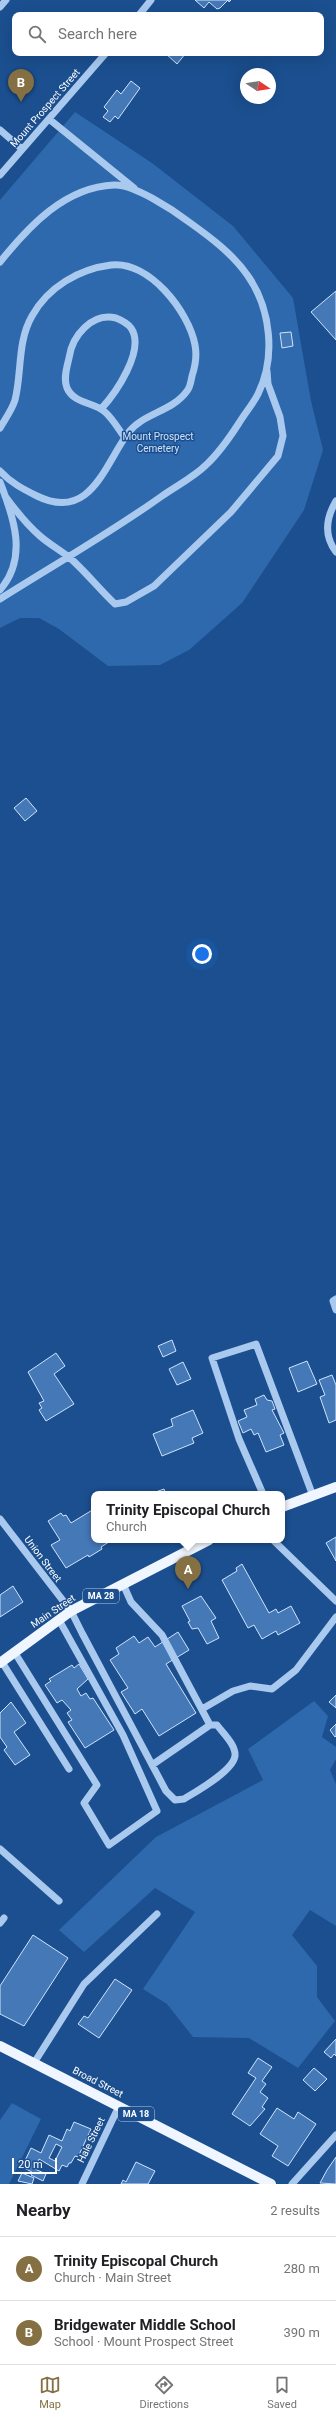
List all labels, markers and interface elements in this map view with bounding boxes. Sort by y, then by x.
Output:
search box [12,12,324,56]
icon: search [26,23,48,45]
text: Search here [58,25,137,43]
street label: Mount Prospect Street [8,67,82,149]
north arrow [240,68,276,104]
pin: B [8,69,34,102]
park label: Mount Prospect Cemetery [122,431,194,454]
your location [192,944,212,964]
popup [91,1491,285,1543]
text: Trinity Episcopal Church [106,1501,270,1519]
text: Church [106,1519,147,1534]
street label: Union Street [22,1534,64,1584]
pin: A [175,1556,201,1589]
road number: MA 28 [83,1589,119,1603]
street label: Main Street [29,1592,77,1630]
street label: Broad Street [71,2065,125,2099]
road number: MA 18 [118,2107,154,2121]
street label: Hale Street [75,2115,107,2165]
scale bar [12,2156,57,2175]
text: 20 m [18,2158,43,2171]
text: Nearby [16,2200,71,2220]
text: 2 results [270,2203,320,2218]
text: Trinity Episcopal Church [54,2252,218,2270]
text: A [25,2261,33,2276]
text: 280 m [283,2261,320,2276]
text: Church · Main Street [54,2270,171,2285]
text: Bridgewater Middle School [54,2316,236,2334]
text: B [25,2325,33,2340]
text: 390 m [283,2325,320,2340]
text: School · Mount Prospect Street [54,2334,233,2349]
tab: Map [39,2374,61,2411]
tab: Directions [139,2374,189,2411]
tab: Saved [267,2374,297,2411]

